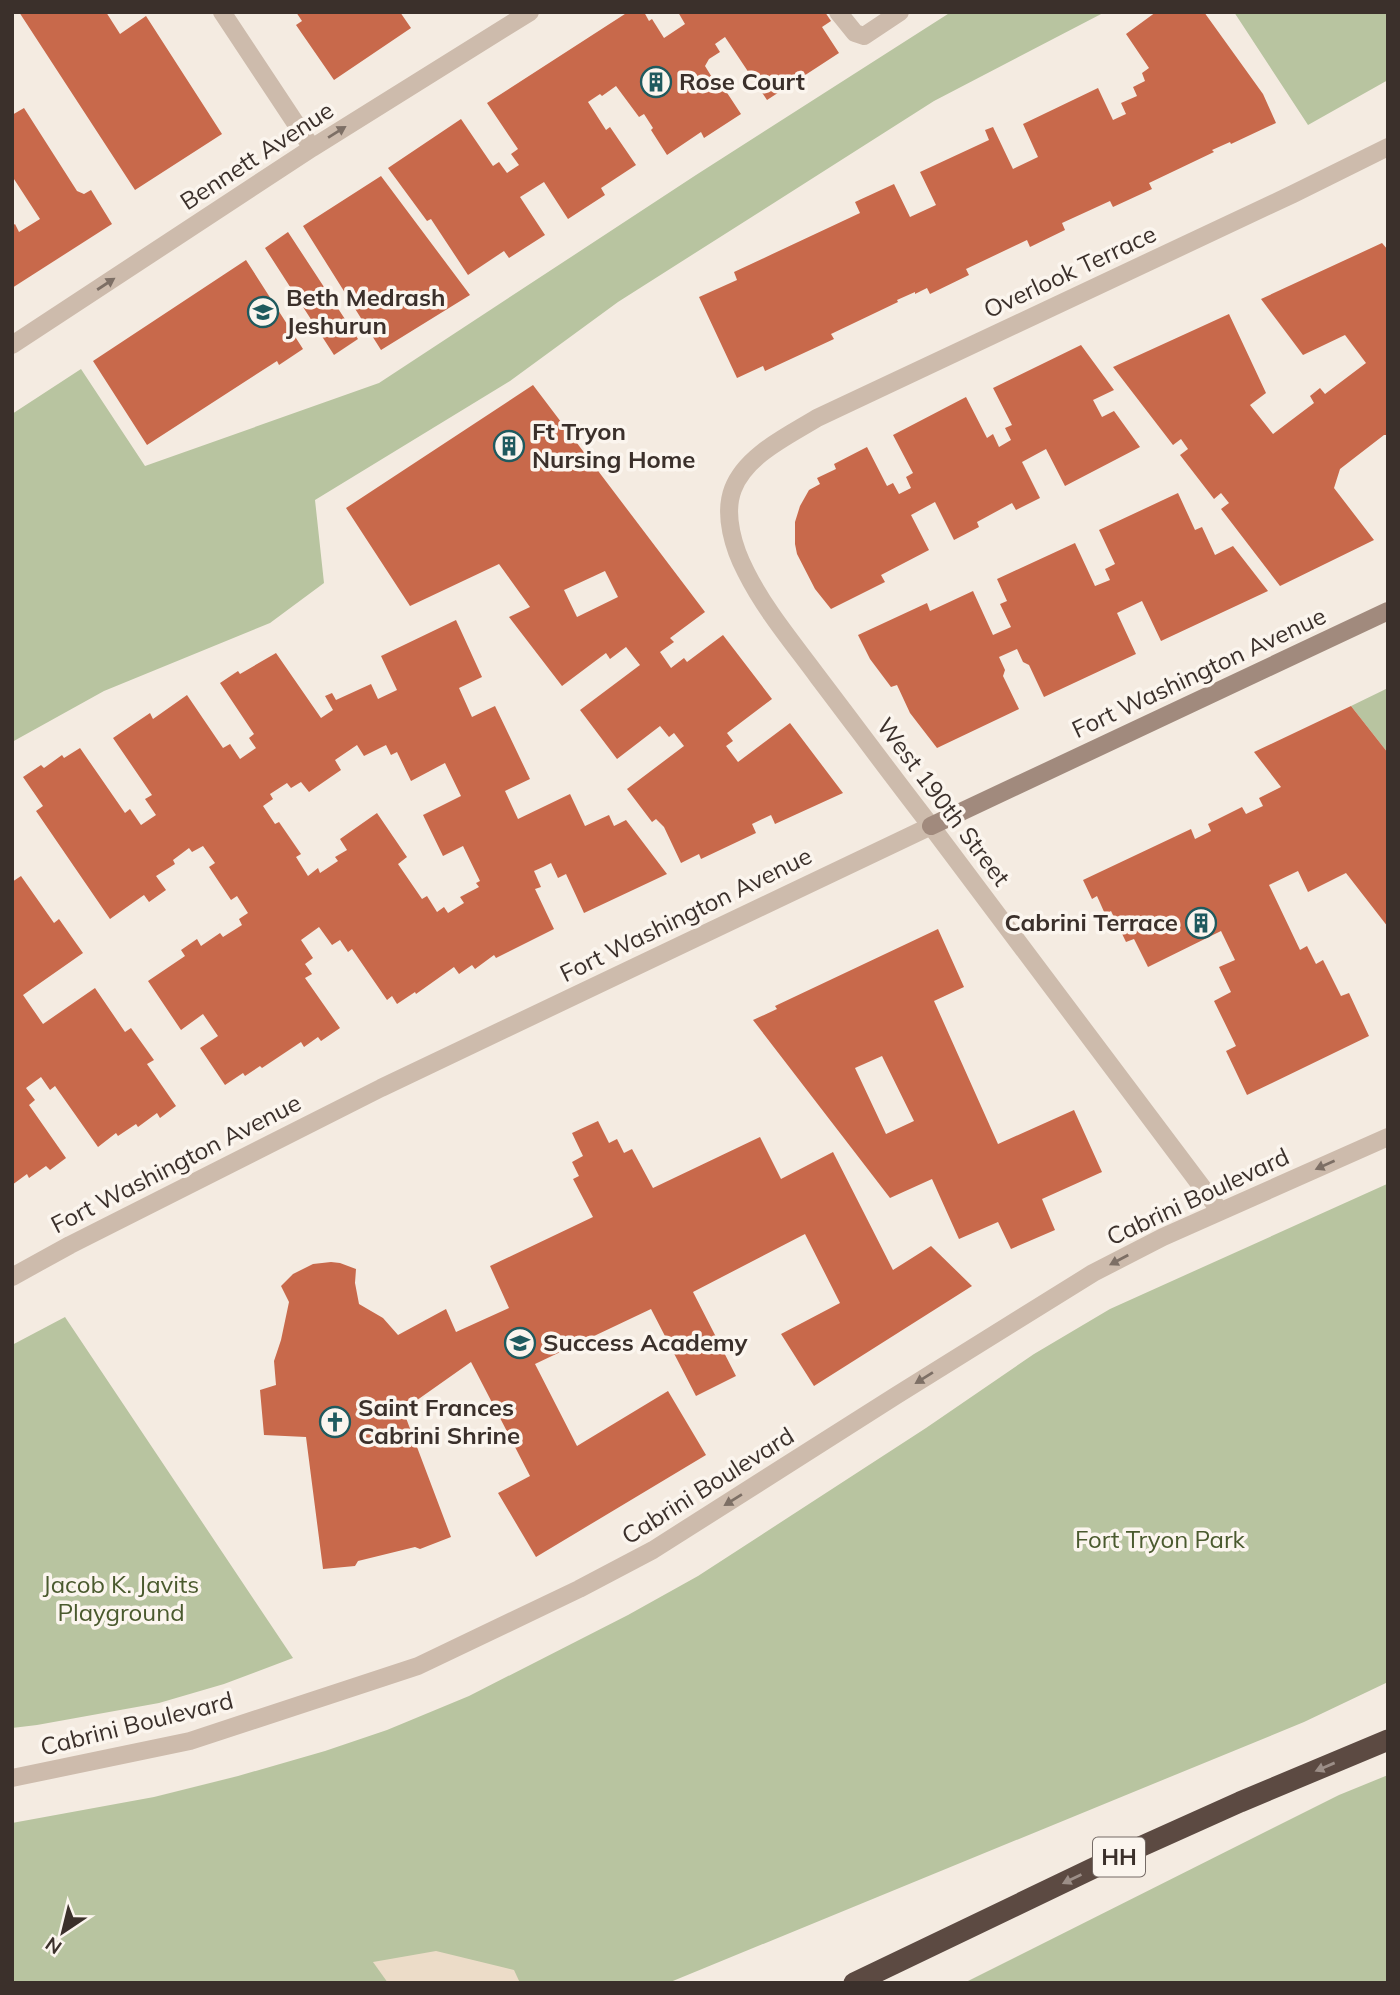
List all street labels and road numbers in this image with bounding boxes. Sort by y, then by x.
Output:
street label: Bennett Avenue [174,94,339,216]
street label: Overlook Terrace [979,218,1161,324]
street label: Fort Washington Avenue [1067,600,1330,744]
street label: West 190th Street [871,711,1017,892]
street label: Fort Washington Avenue [555,840,816,988]
street label: Fort Washington Avenue [46,1087,306,1239]
street label: Cabrini Boulevard [1102,1141,1293,1251]
street label: Cabrini Boulevard [616,1420,799,1550]
street label: Cabrini Boulevard [37,1685,236,1761]
road number: HH [1093,1838,1145,1876]

